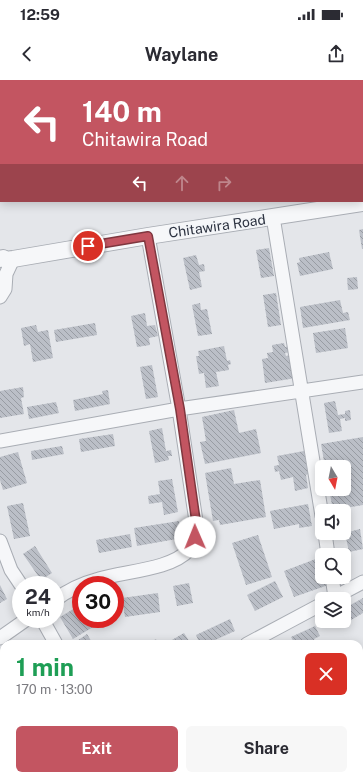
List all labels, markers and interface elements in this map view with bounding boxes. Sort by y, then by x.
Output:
text: 12:59 [20,6,60,23]
icon: back [16,43,38,65]
icon: share [325,43,347,65]
text: Waylane [145,44,218,65]
text: 140 m [82,95,162,128]
icon: left [16,96,68,148]
text: Chitawira Road [82,129,208,150]
icon: left [129,172,151,194]
icon: ahead [171,172,193,194]
icon: right [213,172,235,194]
street label: Chitawira Road [167,211,267,241]
pin [71,229,105,263]
icon: arrive [77,235,99,257]
north arrow [315,460,351,496]
map controls [315,460,351,628]
button: sound [315,504,351,540]
position arrow [174,516,216,558]
button: search [315,548,351,584]
speed limit sign: 30 [72,576,124,628]
text: 24 [25,585,51,609]
button: layers [315,592,351,628]
text: km/h [26,606,50,618]
text: 1 min [16,653,74,681]
button: close [305,653,347,695]
text: 170 m · 13:00 [16,682,93,697]
button: Exit [16,726,178,772]
button: Share [186,726,347,772]

